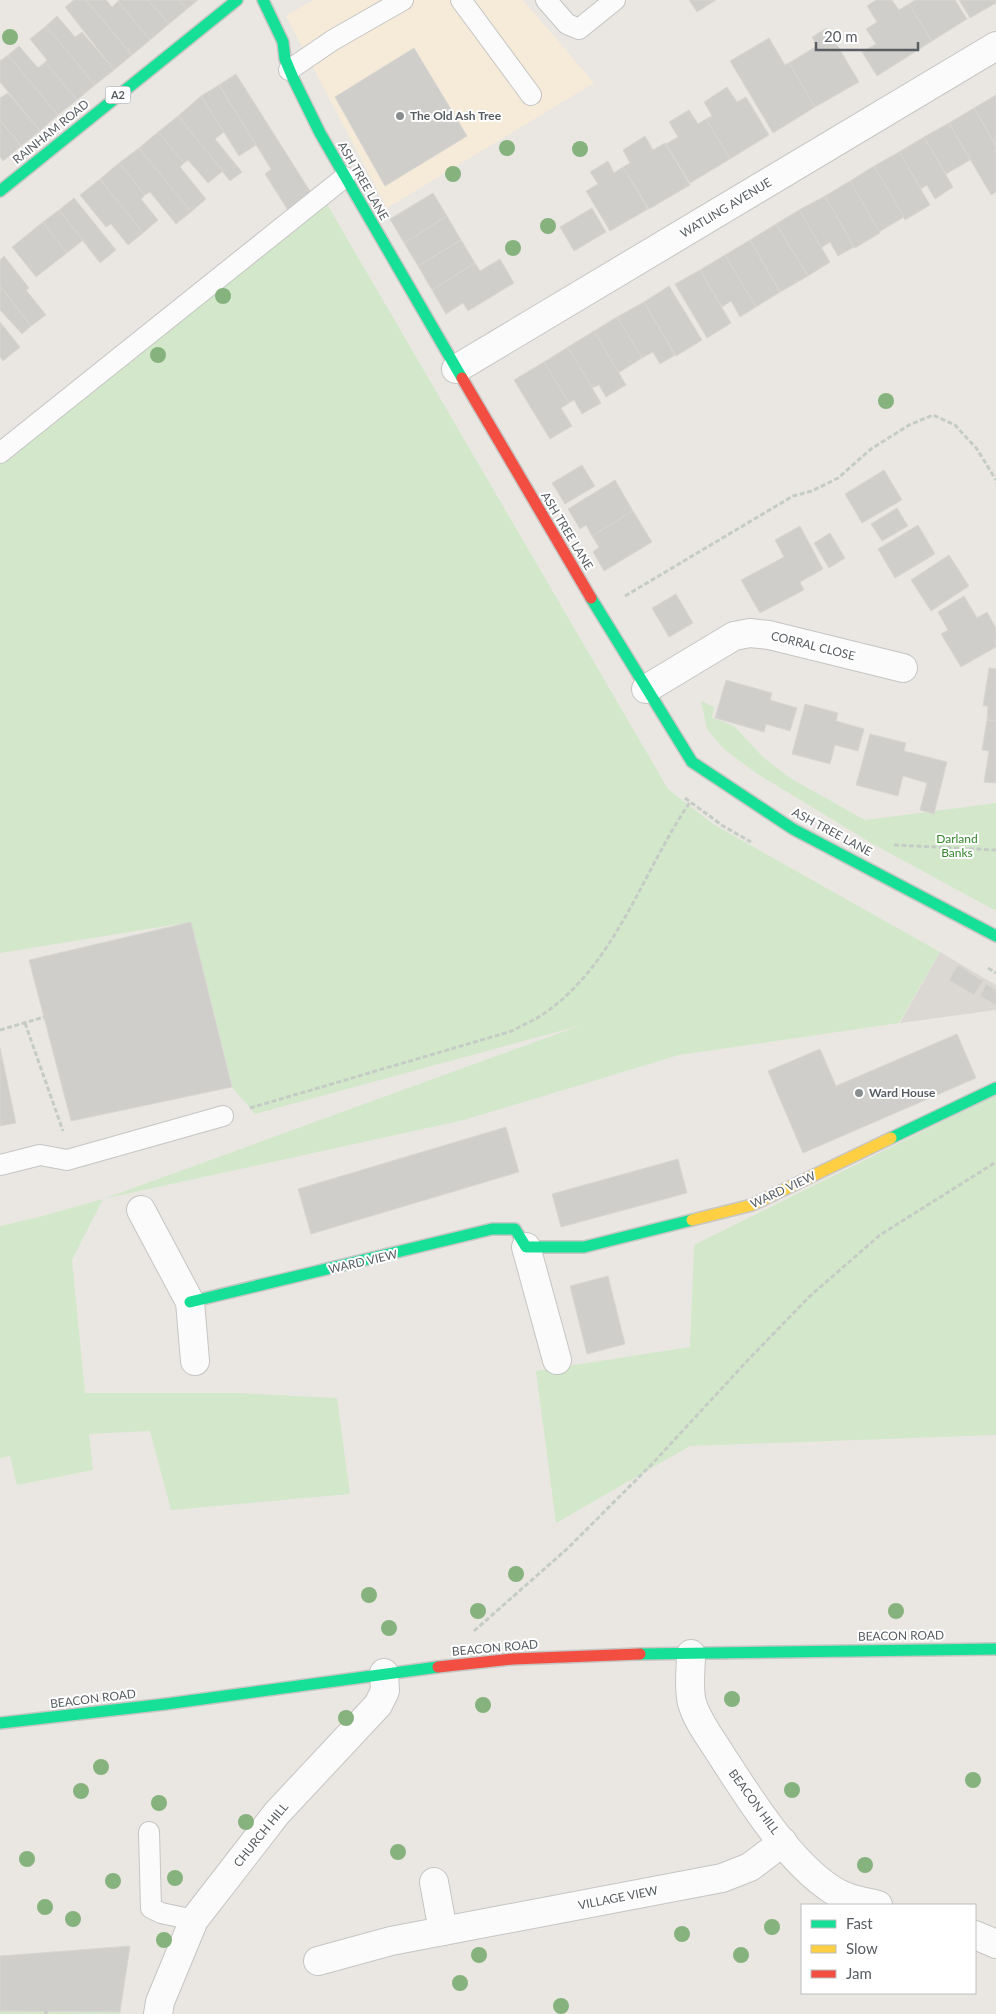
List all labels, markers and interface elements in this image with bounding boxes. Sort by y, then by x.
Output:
scale bar [816,20,918,52]
text: 20 m [824,27,858,45]
road number: A2 [106,86,130,104]
street label: RAINHAM ROAD [10,96,92,167]
place label: The Old Ash Tree [410,108,502,123]
marker: The Old Ash Tree [394,110,406,122]
street label: ASH TREE LANE [335,139,392,223]
street label: WATLING AVENUE [677,174,774,241]
street label: ASH TREE LANE [538,489,597,573]
street label: CORRAL CLOSE [769,628,857,663]
street label: ASH TREE LANE [790,804,875,859]
park label: Darland Banks [936,831,978,860]
place label: Ward House [869,1085,936,1100]
marker: Ward House [853,1087,865,1099]
street label: WARD VIEW [748,1168,818,1211]
street label: WARD VIEW [327,1246,399,1277]
street label: BEACON ROAD [858,1627,944,1644]
street label: BEACON ROAD [451,1636,539,1659]
street label: BEACON ROAD [49,1686,137,1711]
street label: BEACON HILL [726,1766,783,1837]
street label: CHURCH HILL [230,1799,291,1870]
street label: VILLAGE VIEW [577,1882,660,1913]
legend [801,1904,976,1994]
text: Fast [846,1914,873,1932]
text: Slow [846,1939,878,1957]
text: Jam [846,1964,872,1982]

